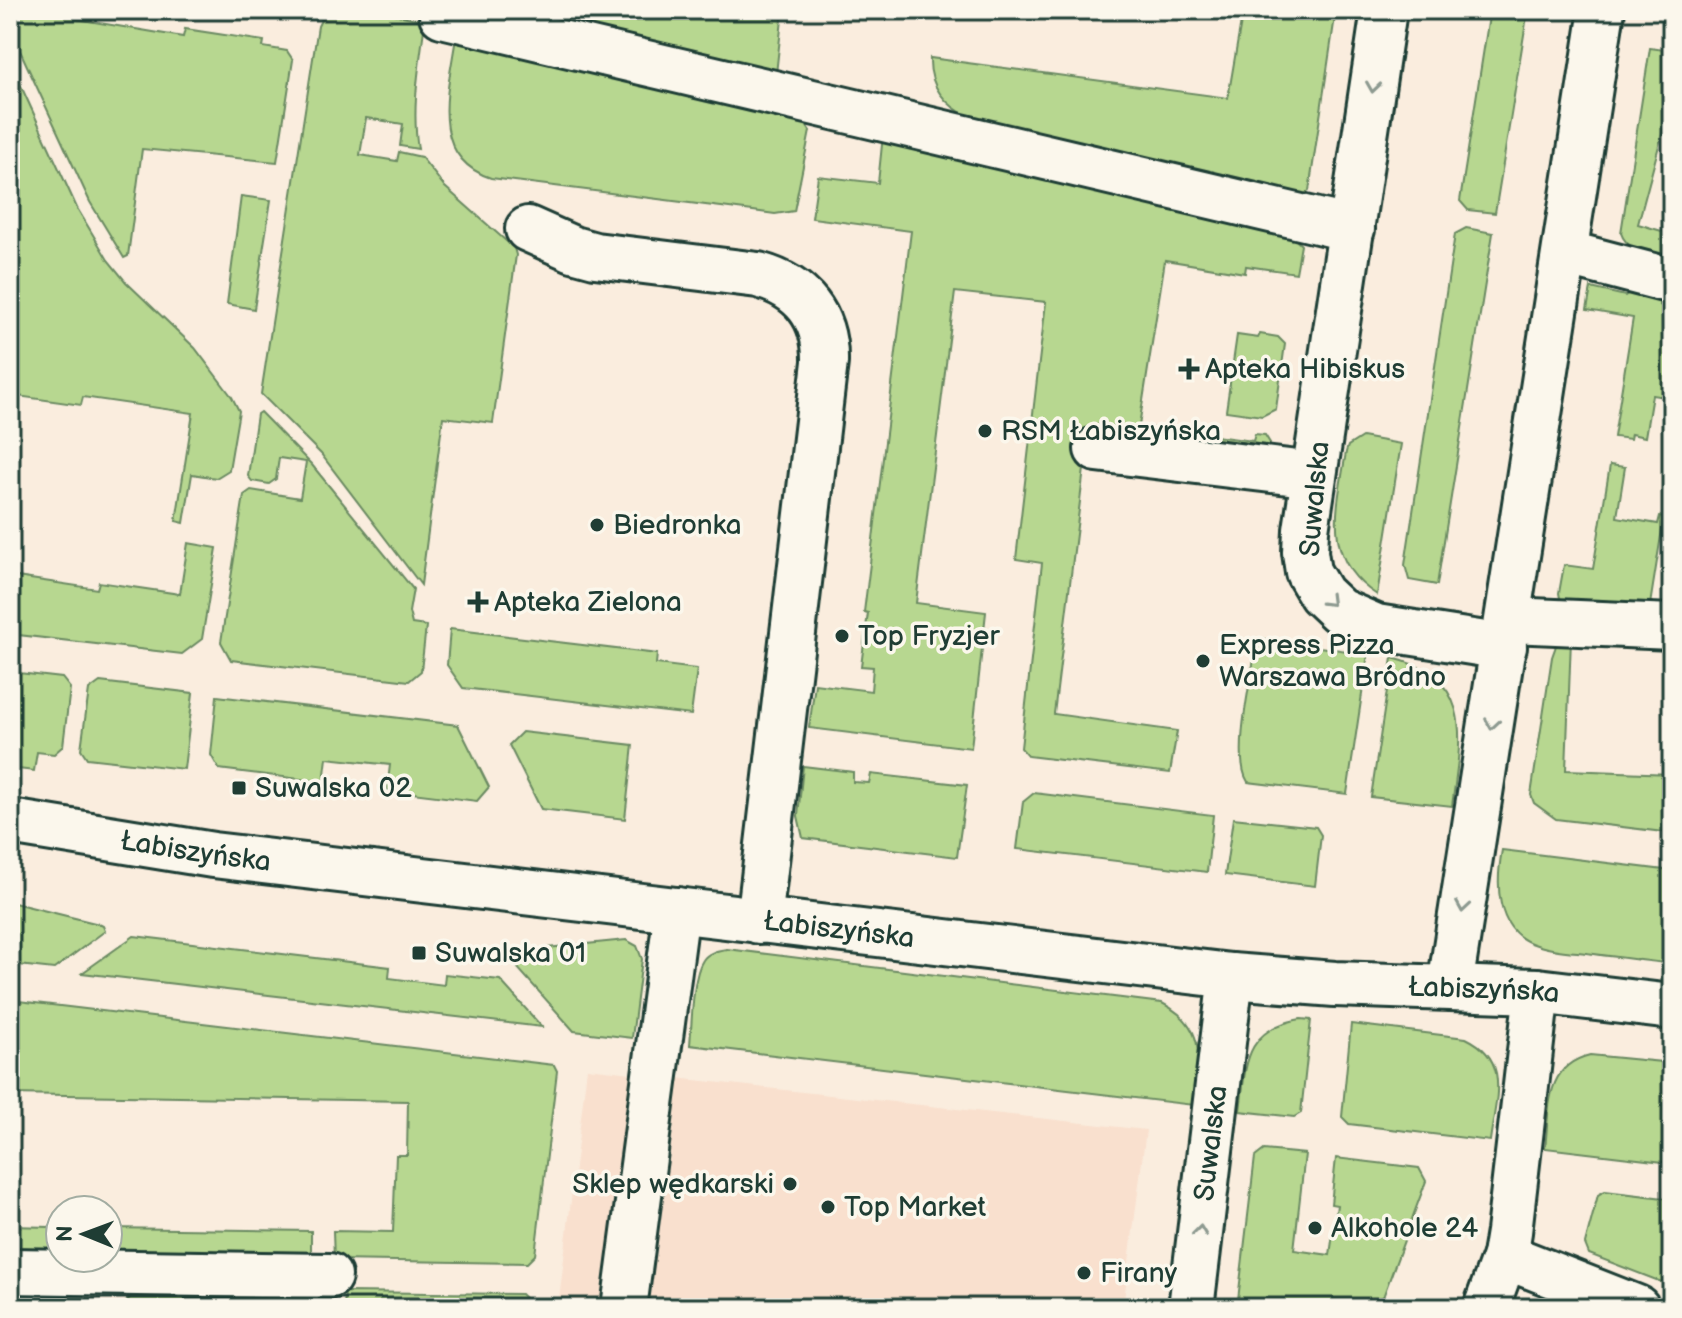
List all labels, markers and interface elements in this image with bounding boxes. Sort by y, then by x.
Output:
one-way arrow [1365,80,1382,94]
place label: Apteka Hibiskus [1205,353,1405,386]
marker: Apteka Hibiskus [1180,360,1198,378]
place label: RSM Łabiszyńska [1001,415,1221,448]
marker: RSM Łabiszyńska [976,422,994,440]
street label: Suwalska [1293,440,1337,558]
place label: Biedronka [613,509,742,542]
marker: Biedronka [588,516,606,534]
place label: Apteka Zielona [494,586,682,619]
one-way arrow [1319,592,1334,606]
marker: Apteka Zielona [469,593,487,611]
place label: Top Fryzjer [858,620,1000,653]
marker: Top Fryzjer [833,627,851,645]
place label: Express Pizza Warszawa Bródno [1219,629,1446,694]
marker: Express Pizza Warszawa Bródno [1194,652,1212,670]
one-way arrow [1484,717,1501,731]
place label: Suwalska 02 [255,772,412,805]
marker: Suwalska 02 [230,779,248,797]
street label: Łabiszyńska [118,824,273,878]
one-way arrow [1455,900,1472,913]
street label: Łabiszyńska [762,904,916,955]
place label: Suwalska 01 [435,937,586,970]
marker: Suwalska 01 [410,944,428,962]
street label: Łabiszyńska [1407,970,1561,1010]
street label: Suwalska [1188,1084,1234,1203]
place label: Sklep wędkarski [572,1168,774,1201]
marker: Sklep wędkarski [781,1175,799,1193]
place label: Top Market [844,1191,987,1224]
north arrow [44,1194,124,1274]
marker: Top Market [819,1198,837,1216]
place label: Alkohole 24 [1331,1212,1478,1245]
marker: Alkohole 24 [1306,1219,1324,1237]
one-way arrow [1192,1224,1209,1237]
text: N [52,1225,79,1242]
place label: Firany [1100,1257,1177,1290]
marker: Firany [1075,1264,1093,1282]

